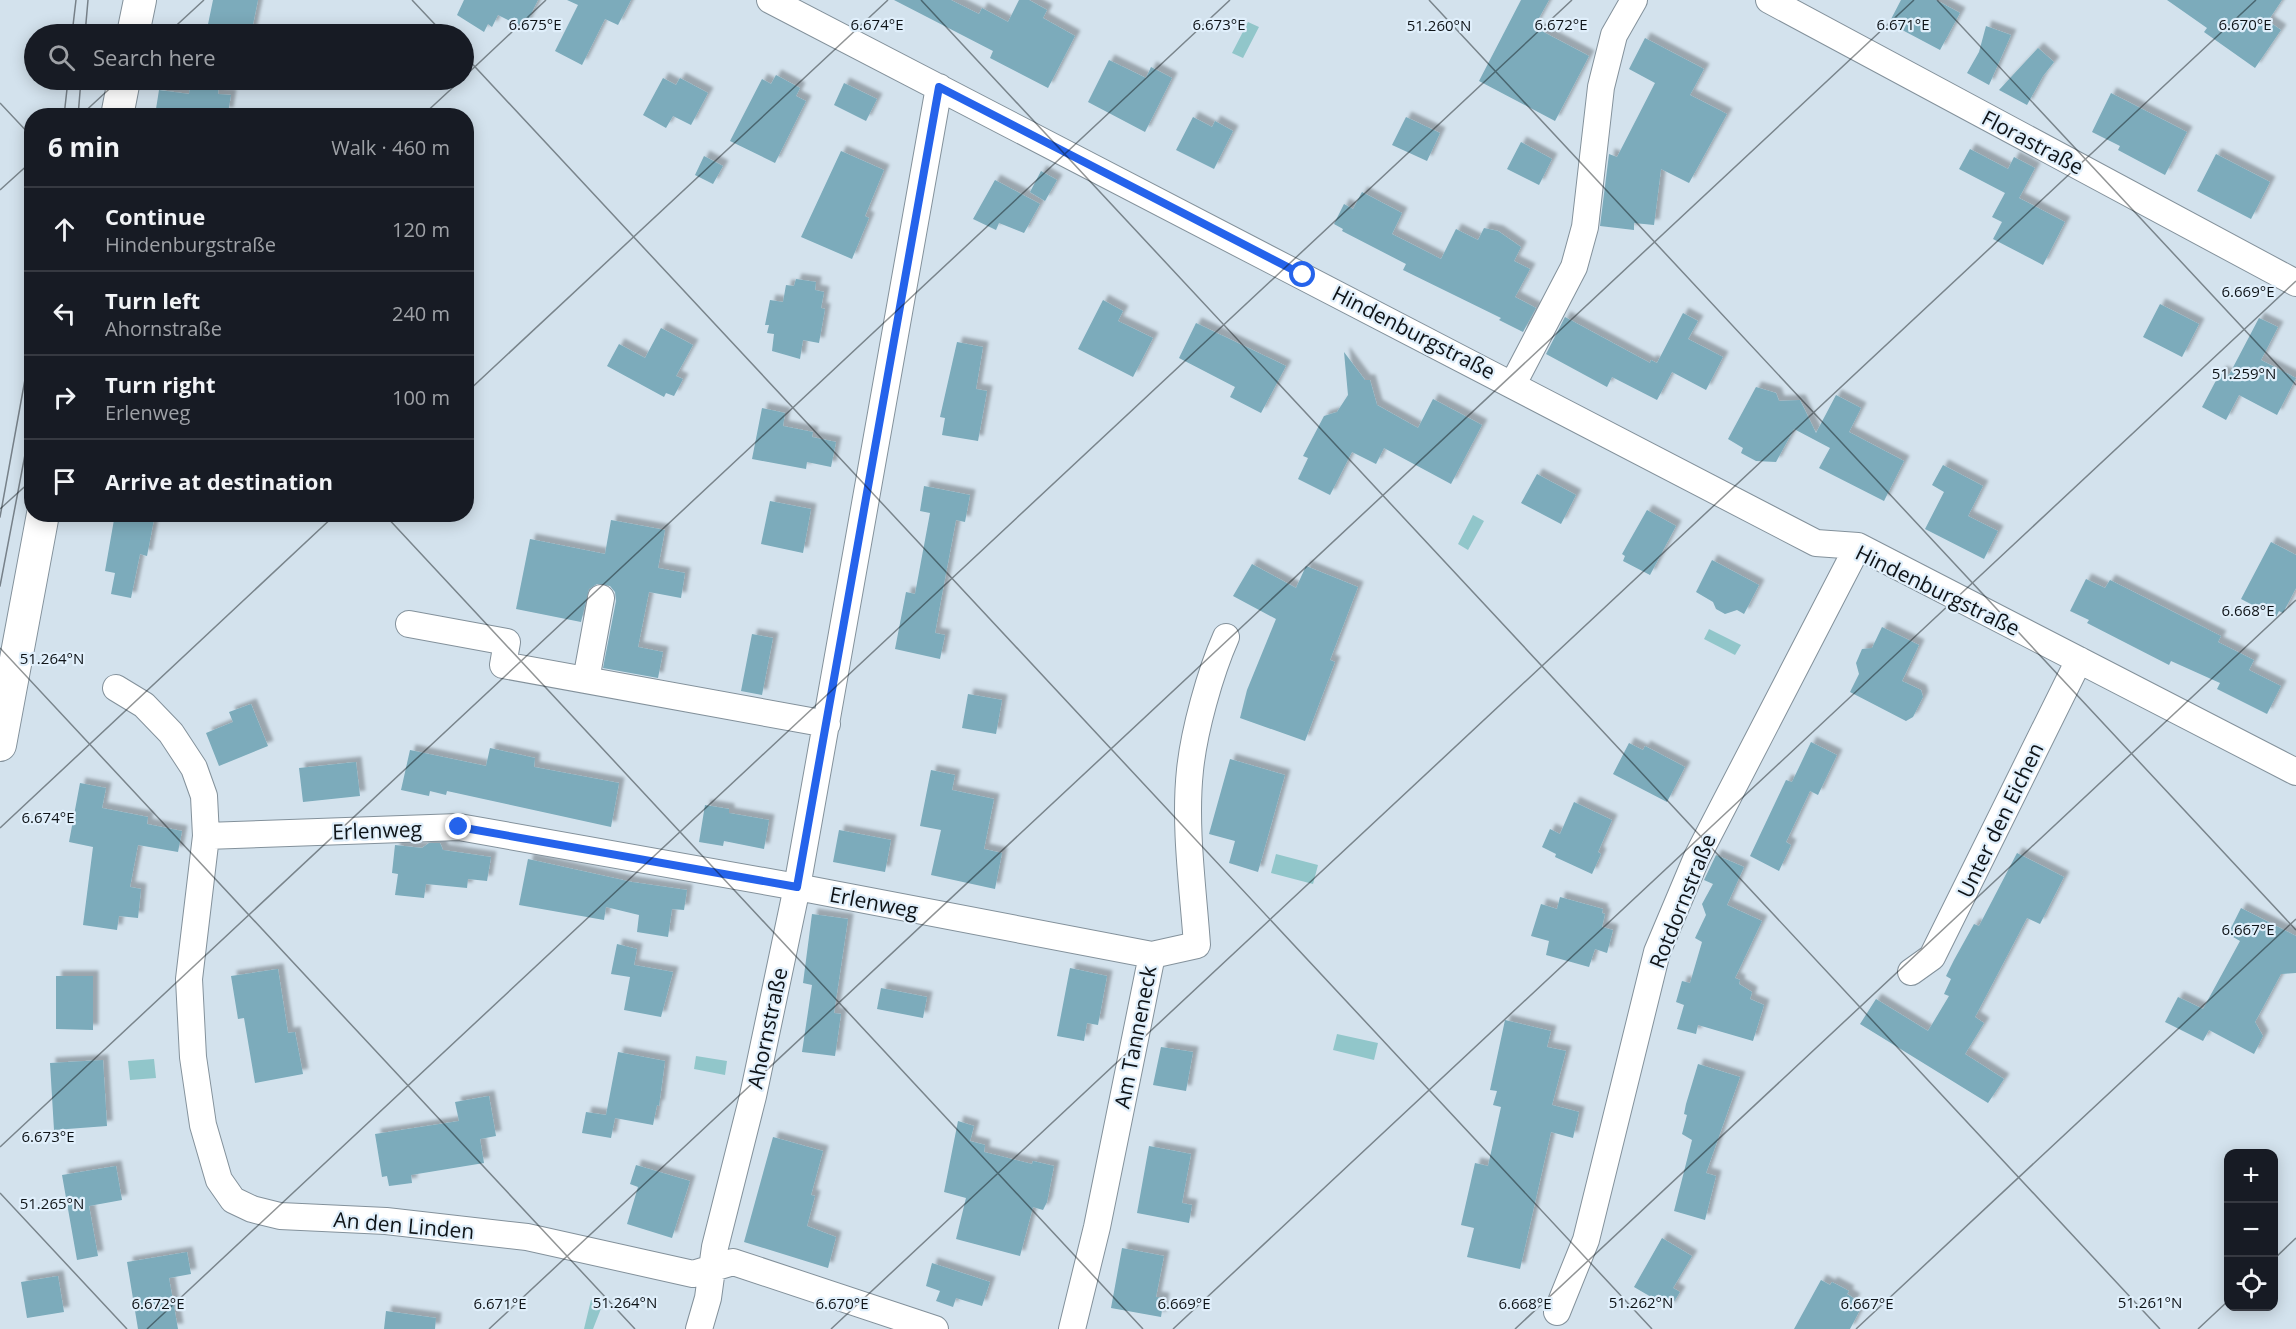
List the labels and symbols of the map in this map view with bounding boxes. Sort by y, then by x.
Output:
text: 6.675°E [508,14,562,34]
text: 6.674°E [850,14,904,34]
text: 6.673°E [1192,14,1246,34]
text: 6.672°E [1534,14,1588,34]
text: 6.671°E [1876,14,1930,34]
text: 6.670°E [2218,14,2272,34]
text: 51.260°N [1407,15,1471,35]
street label: Florastraße [1977,103,2089,181]
route start [1289,261,1315,287]
street label: Hindenburgstraße [1328,279,1500,385]
text: 6.669°E [2221,281,2275,301]
text: 51.259°N [2212,363,2276,383]
street label: Hindenburgstraße [1851,538,2025,642]
text: 6.668°E [2221,600,2275,620]
text: 51.264°N [20,648,84,668]
street label: Unter den Eichen [1950,738,2050,902]
text: 6.674°E [21,807,75,827]
route end [445,813,471,839]
street label: Erlenweg [332,814,422,846]
street label: Rotdornstraße [1642,830,1722,972]
street label: Erlenweg [827,880,921,924]
text: 6.667°E [2221,919,2275,939]
street label: Am Tanneneck [1107,963,1163,1111]
street label: Ahornstraße [741,965,793,1091]
text: 6.673°E [21,1126,75,1146]
text: 51.265°N [20,1193,84,1213]
street label: An den Linden [332,1205,476,1245]
text: 51.264°N [593,1292,657,1312]
text: 51.262°N [1609,1292,1673,1312]
text: 51.261°N [2118,1292,2182,1312]
text: 6.672°E [131,1293,185,1313]
text: 6.671°E [473,1293,527,1313]
text: 6.670°E [815,1293,869,1313]
text: 6.669°E [1157,1293,1211,1313]
text: 6.668°E [1498,1293,1552,1313]
text: 6.667°E [1840,1293,1894,1313]

